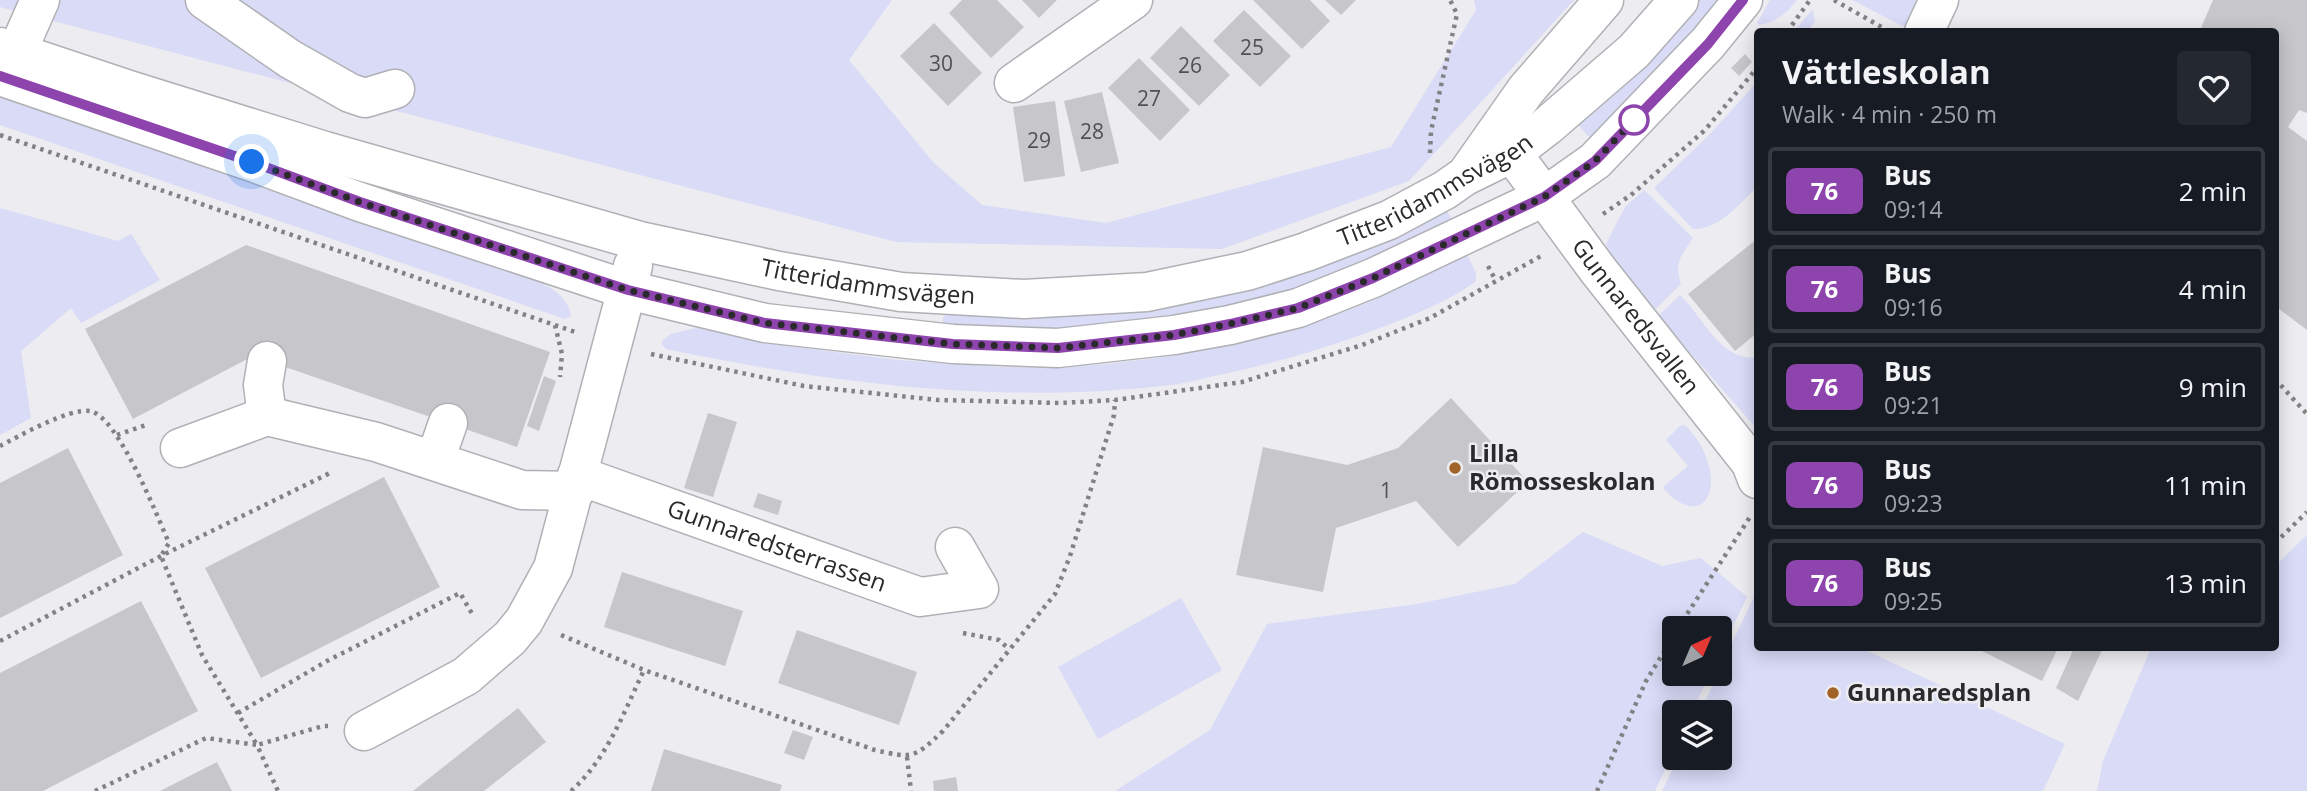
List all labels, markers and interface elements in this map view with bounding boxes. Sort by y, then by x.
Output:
house number: 25 [1240,33,1264,61]
house number: 30 [929,49,953,77]
text: Vättleskolan [1782,49,1991,94]
house number: 26 [1178,51,1202,79]
button: heart [2177,51,2251,125]
house number: 27 [1137,84,1161,112]
text: Walk · 4 min · 250 m [1782,98,1997,130]
unlabelled marker [1619,105,1649,135]
house number: 28 [1080,117,1104,145]
street label: Titteridammsvägen [1333,125,1539,253]
house number: 29 [1027,126,1051,154]
your location [234,144,269,179]
text: Bus [1884,157,1931,193]
text: 2 min [2179,173,2247,209]
text: 76 [1811,174,1838,207]
text: 09:14 [1884,193,1943,225]
street label: Gunnaredsvallen [1565,231,1708,401]
street label: Titteridammsvägen [758,250,976,311]
text: Bus [1884,255,1931,291]
text: 4 min [2179,271,2247,307]
text: 76 [1811,272,1838,305]
text: 09:16 [1884,291,1943,323]
text: Bus [1884,353,1931,389]
text: 9 min [2179,369,2247,405]
text: 76 [1811,370,1838,403]
text: 09:21 [1884,389,1943,421]
place label: Lilla Römosseskolan [1469,436,1655,497]
text: Bus [1884,451,1931,487]
marker: Lilla Römosseskolan [1447,460,1463,476]
text: 11 min [2164,467,2247,503]
text: 76 [1811,468,1838,501]
house number: 1 [1380,476,1392,504]
text: 09:23 [1884,487,1943,519]
street label: Gunnaredsterrassen [663,490,891,599]
text: Bus [1884,549,1931,585]
text: 13 min [2164,565,2247,601]
text: 76 [1811,566,1838,599]
text: 09:25 [1884,585,1943,617]
north arrow [1662,616,1732,686]
map controls [1662,616,1732,770]
place label: Gunnaredsplan [1847,675,2031,708]
marker: Gunnaredsplan [1825,685,1841,701]
button: layers [1662,700,1732,770]

